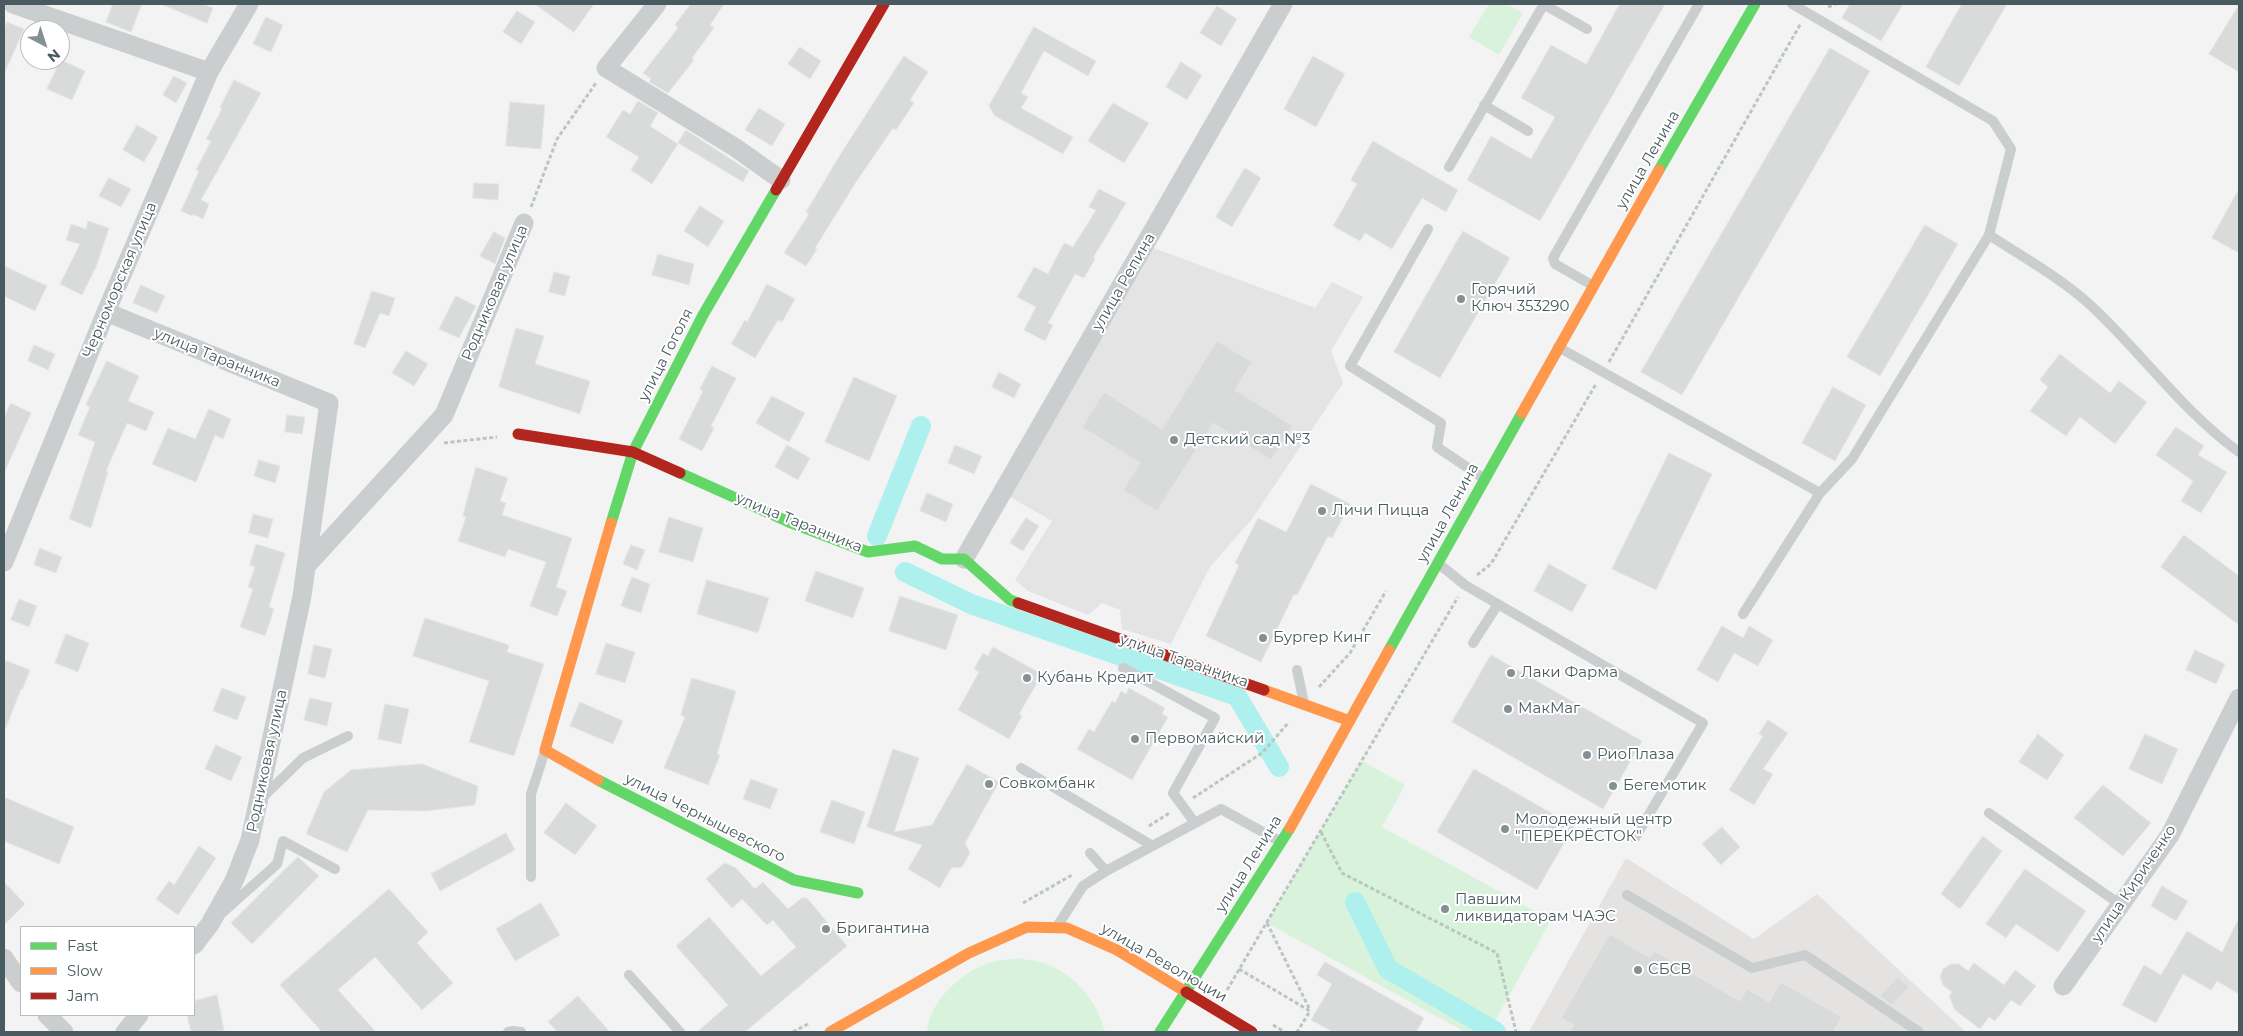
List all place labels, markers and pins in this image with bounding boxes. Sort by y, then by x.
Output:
place label: Горячий Ключ 353290 [1471,281,1569,316]
marker: Горячий Ключ 353290 [1455,293,1467,305]
place label: Детский сад №3 [1184,431,1310,449]
marker: Детский сад №3 [1168,434,1180,446]
place label: Личи Пицца [1332,502,1429,520]
marker: Личи Пицца [1316,505,1328,517]
place label: Бургер Кинг [1273,629,1371,647]
marker: Бургер Кинг [1257,632,1269,644]
place label: Лаки Фарма [1521,664,1618,682]
marker: Лаки Фарма [1505,667,1517,679]
place label: Кубань Кредит [1037,669,1153,687]
marker: Кубань Кредит [1021,672,1033,684]
place label: МакМаг [1518,700,1580,718]
marker: МакМаг [1502,703,1514,715]
place label: Первомайский [1145,730,1264,748]
marker: Первомайский [1129,733,1141,745]
place label: РиоПлаза [1597,746,1675,764]
marker: РиоПлаза [1581,749,1593,761]
place label: Совкомбанк [999,775,1095,793]
place label: Бегемотик [1623,777,1706,795]
marker: Совкомбанк [983,778,995,790]
marker: Бегемотик [1607,780,1619,792]
place label: Молодежный центр "ПЕРЕКРЁСТОК" [1515,811,1672,846]
marker: Молодежный центр "ПЕРЕКРЁСТОК" [1499,823,1511,835]
place label: Павшим ликвидаторам ЧАЭС [1455,891,1616,926]
marker: Павшим ликвидаторам ЧАЭС [1439,903,1451,915]
place label: Бригантина [836,920,930,938]
marker: Бригантина [820,923,832,935]
place label: СБСВ [1648,961,1692,979]
marker: СБСВ [1632,964,1644,976]

